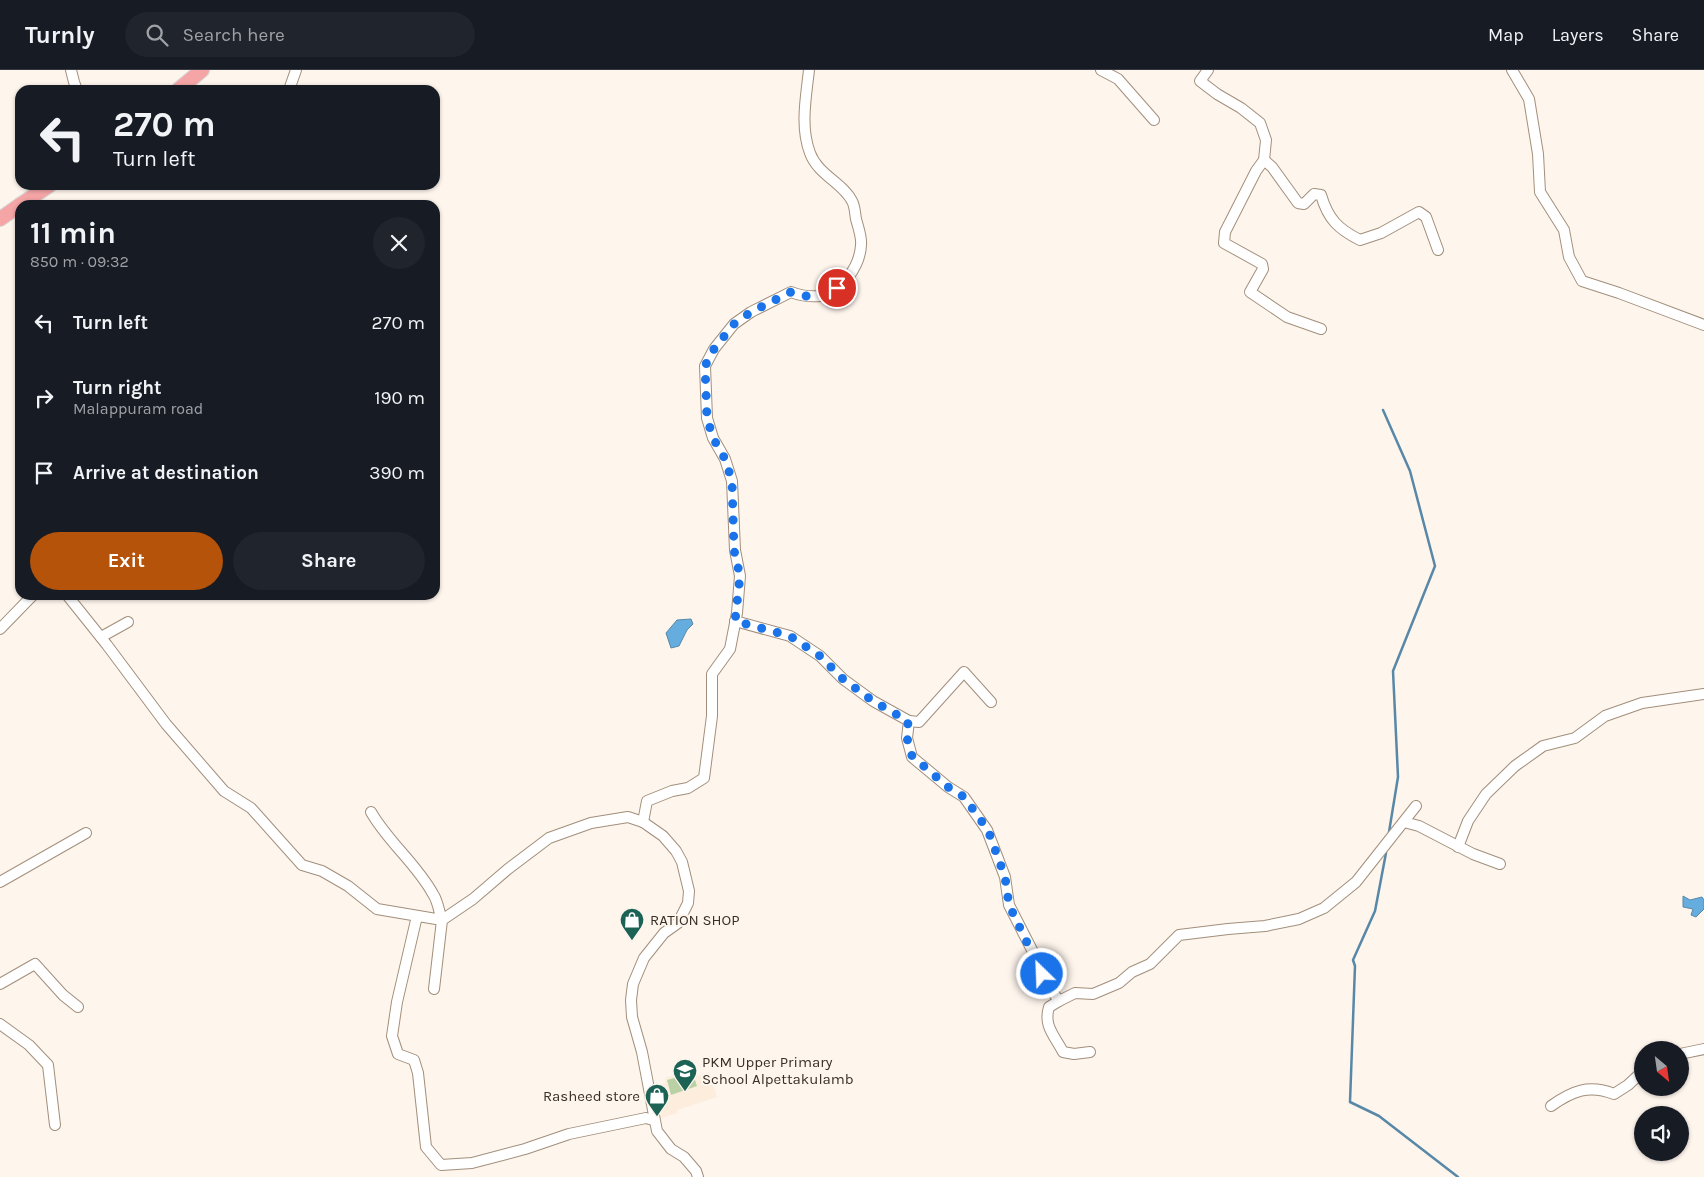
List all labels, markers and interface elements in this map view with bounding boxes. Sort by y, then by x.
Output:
search box [125,12,475,57]
text: Turnly [25,21,95,49]
icon: search [143,21,171,49]
text: Search here [183,24,285,46]
text: Map [1488,24,1524,46]
text: Layers [1552,24,1604,46]
text: Share [1632,24,1679,46]
text: 270 m [113,104,216,145]
icon: left [30,105,95,170]
text: Turn left [113,146,196,172]
text: 11 min [30,215,116,251]
button: close [373,217,425,269]
text: 850 m · 09:32 [30,252,129,271]
pin [816,267,858,309]
icon: arrive [823,274,851,302]
icon: left [30,309,58,337]
text: Turn left [73,312,148,334]
text: 270 m [372,312,425,334]
text: Turn right [73,377,162,399]
icon: right [30,384,58,412]
text: 190 m [374,387,425,409]
text: Malappuram road [73,399,203,418]
icon: arrive [30,459,58,487]
text: Arrive at destination [73,462,259,484]
text: 390 m [369,462,425,484]
button: Exit [30,532,223,590]
button: Share [233,532,425,590]
shop icon: RATION SHOP [619,907,645,941]
place label: RATION SHOP [650,911,739,929]
position arrow [1015,947,1067,999]
north arrow [1634,1041,1689,1096]
map controls [1634,1041,1689,1161]
place label: PKM Upper Primary School Alpettakulamb [702,1053,854,1088]
school or university icon: PKM Upper Primary School Alpettakulamb [672,1058,698,1092]
shop icon: Rasheed store [644,1083,670,1117]
place label: Rasheed store [543,1087,640,1105]
button: sound [1634,1106,1689,1161]

